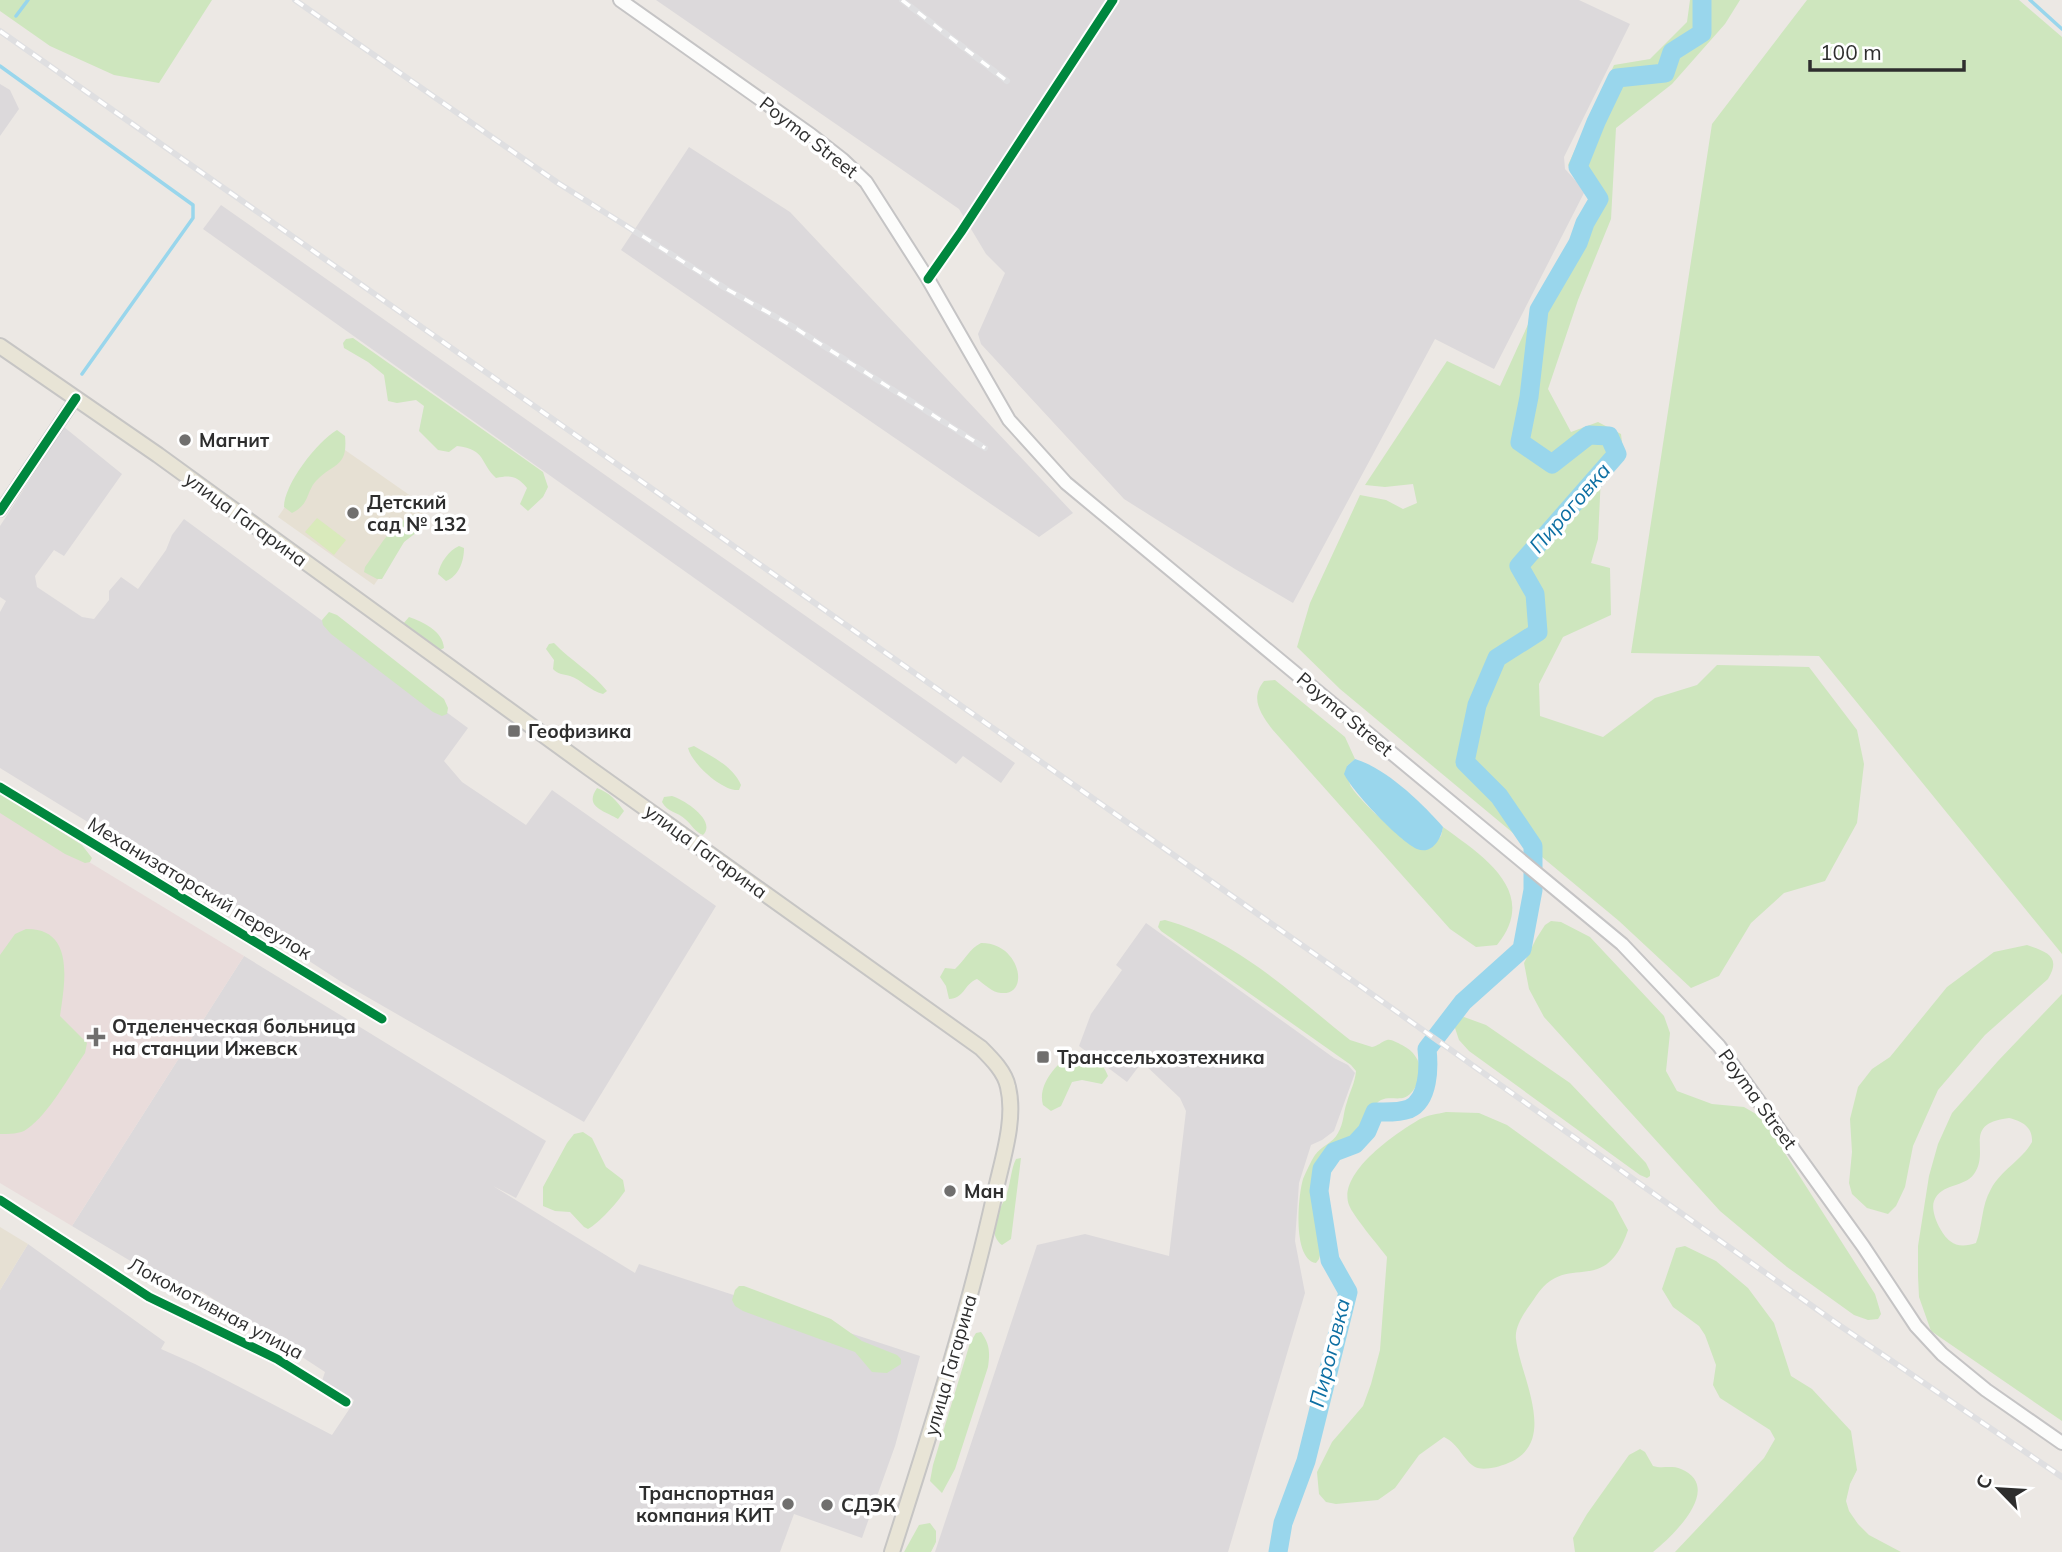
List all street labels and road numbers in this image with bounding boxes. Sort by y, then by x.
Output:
street label: Poyma Street [755,91,863,183]
street label: улица Гагарина [180,466,312,572]
street label: Poyma Street [1292,667,1398,761]
street label: улица Гагарина [640,798,772,904]
street label: Механизаторский переулок [84,812,317,965]
street label: Poyma Street [1714,1044,1803,1154]
street label: Локомотивная улица [124,1252,308,1364]
street label: улица Гагарина [918,1292,982,1438]

